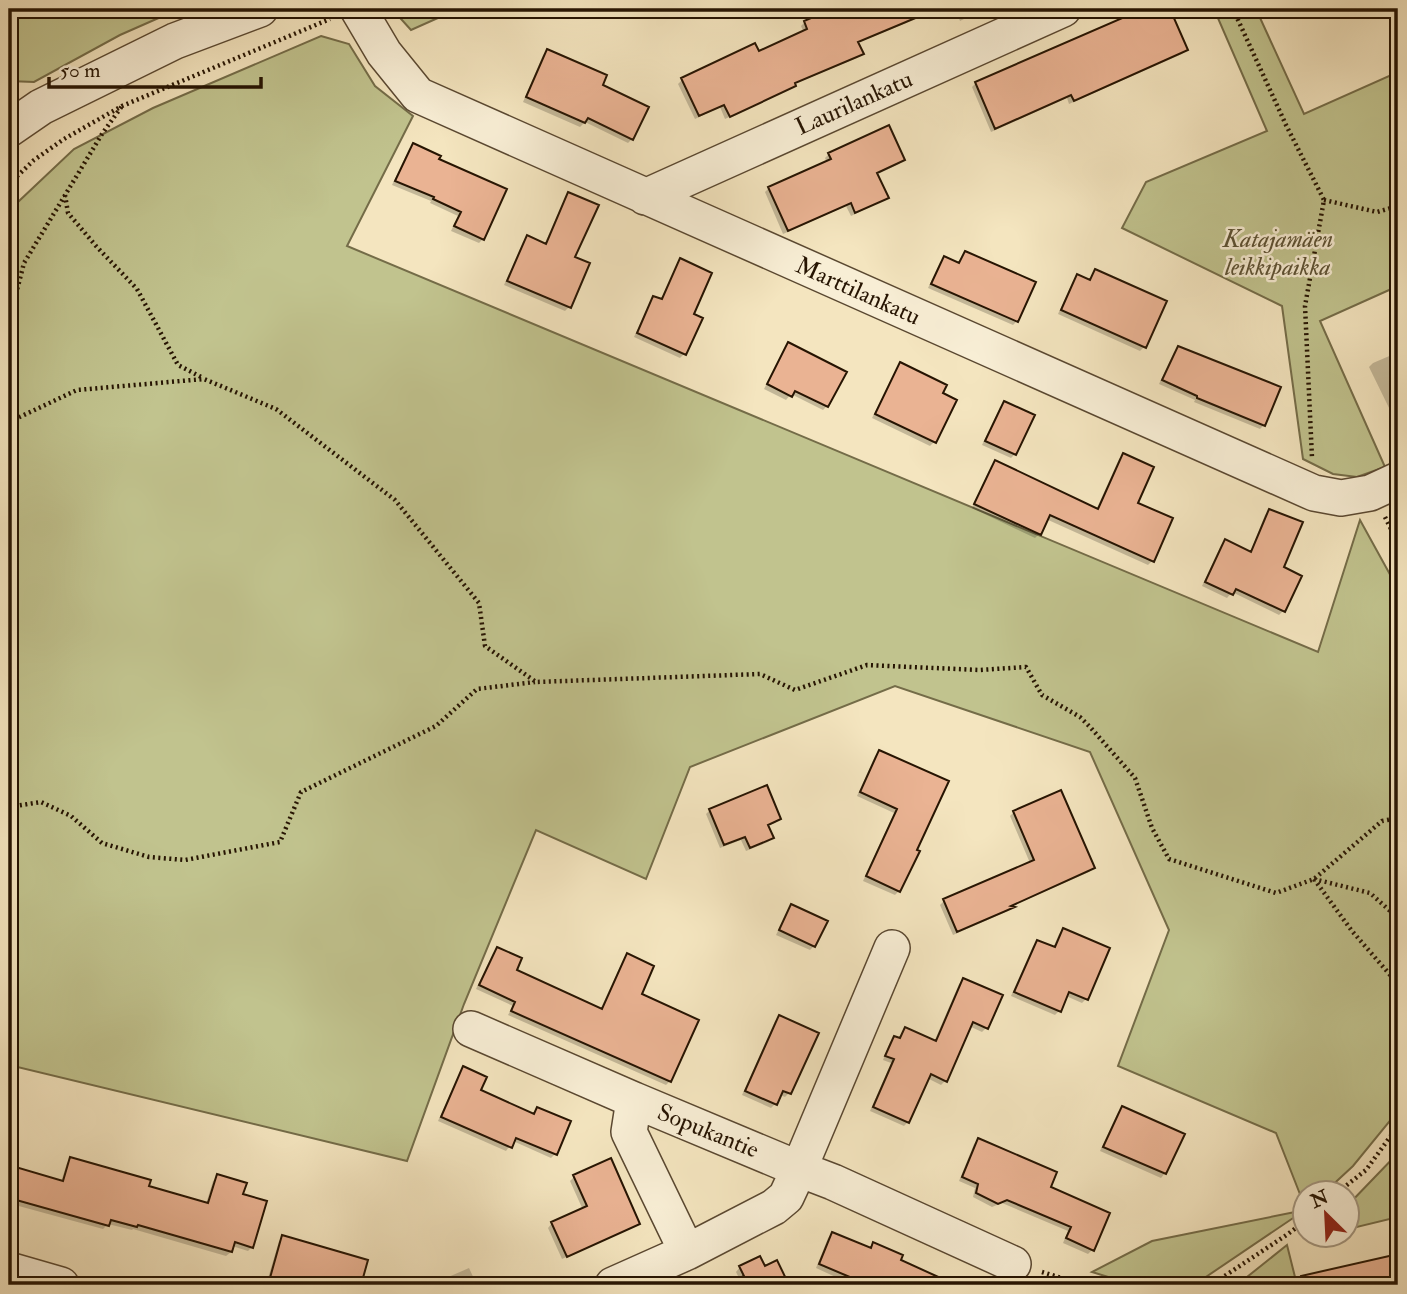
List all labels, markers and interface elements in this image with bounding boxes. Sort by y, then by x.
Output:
scale bar [49,46,261,90]
text: 50 m [60,57,101,84]
street label: Laurilankatu [791,63,917,143]
park label: Katajamäen leikkipaikka [1222,224,1333,283]
street label: Marttilankatu [791,250,925,332]
street label: Sopukantie [653,1097,763,1165]
north arrow [1292,1178,1362,1248]
text: N [1306,1185,1333,1214]

